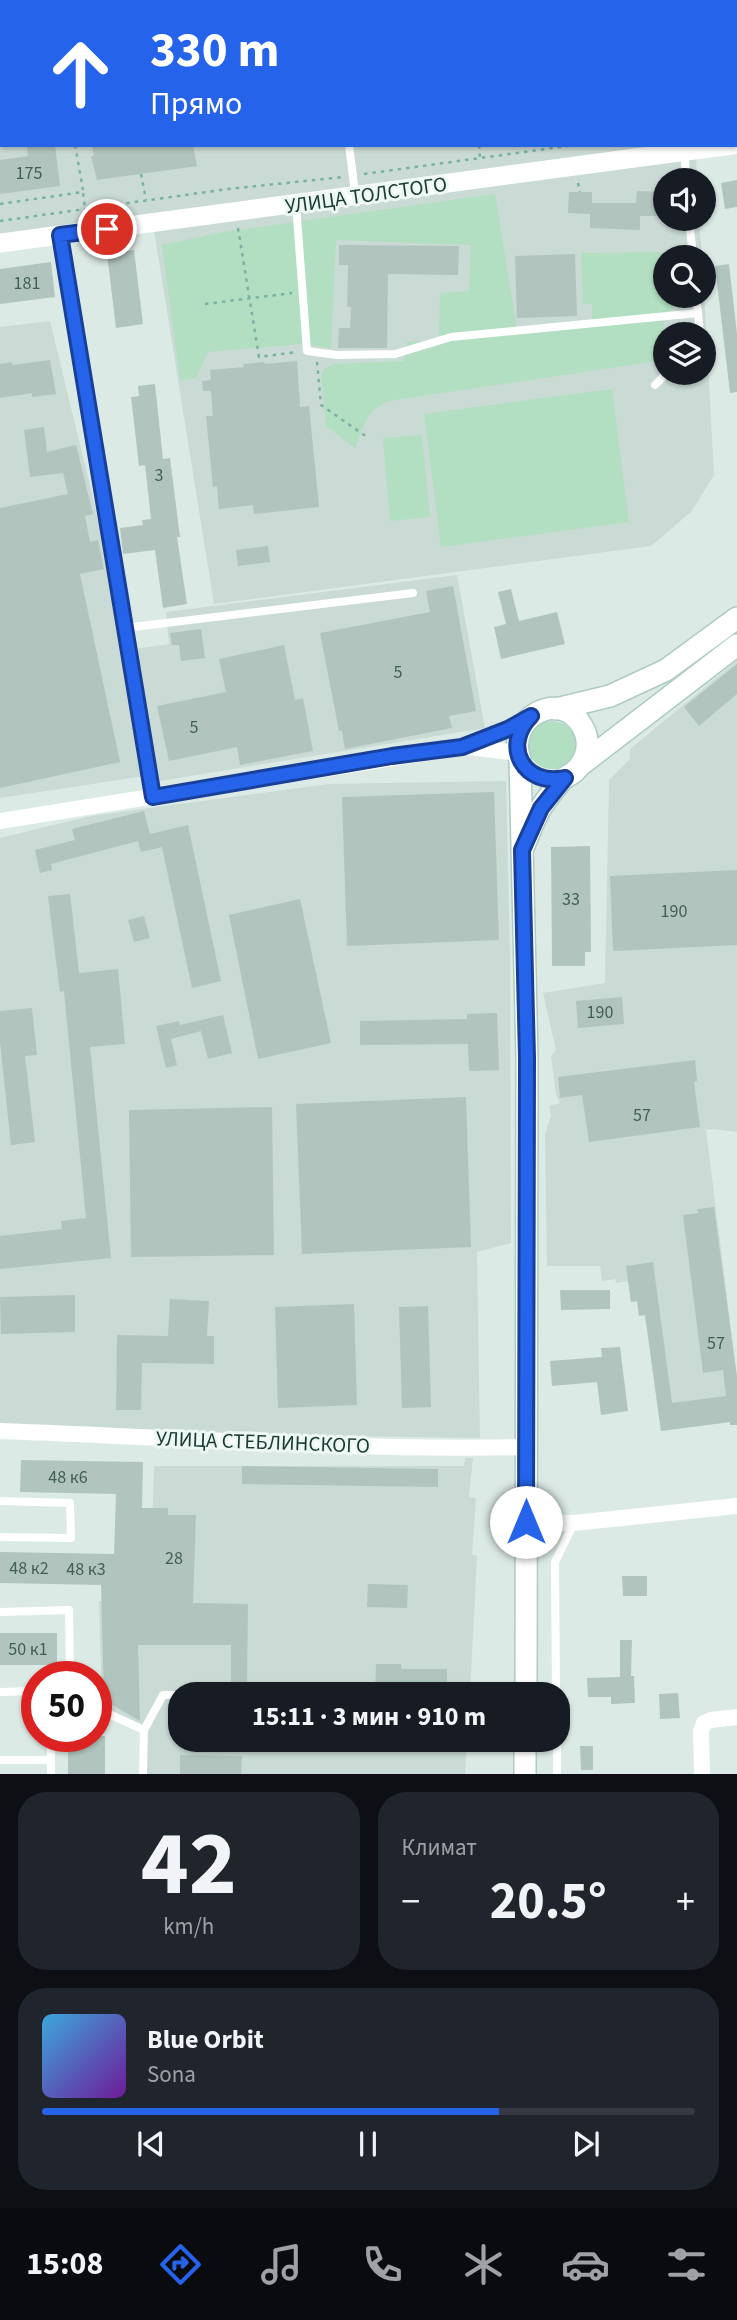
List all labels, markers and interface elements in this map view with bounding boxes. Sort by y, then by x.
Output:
text: 330 m [150,16,279,86]
icon: ahead [35,28,126,119]
text: Прямо [150,81,242,127]
house number: 175 [16,161,42,186]
map controls [653,168,716,385]
button: sound [653,168,716,231]
street label: УЛИЦА ТОЛСТОГО [283,169,449,221]
pin [77,199,137,259]
icon: arrive [88,210,126,248]
button: search [653,245,716,308]
house number: 181 [14,271,40,296]
button: layers [653,322,716,385]
house number: 3 [155,463,164,488]
house number: 5 [394,660,403,685]
house number: 5 [190,715,199,740]
house number: 33 [562,887,580,912]
house number: 190 [661,899,687,924]
house number: 190 [587,1000,613,1025]
house number: 57 [633,1103,651,1128]
house number: 57 [707,1331,725,1356]
street label: УЛИЦА СТЕБЛИНСКОГО [156,1423,370,1461]
house number: 48 к6 [48,1465,88,1490]
position arrow [489,1485,563,1559]
house number: 28 [165,1546,183,1571]
house number: 48 к2 [9,1556,49,1581]
house number: 48 к3 [66,1557,106,1582]
house number: 50 к1 [8,1637,48,1662]
speed limit sign: 50 [21,1661,112,1752]
text: 15:11 · 3 мин · 910 m [252,1698,486,1735]
text: 42 [141,1800,237,1929]
text: Климат [402,1831,477,1864]
text: 20.5° [490,1865,607,1939]
text: − [402,1875,420,1929]
text: + [676,1875,695,1929]
text: km/h [163,1910,214,1943]
text: Blue Orbit [147,2021,264,2058]
text: Sona [147,2058,196,2091]
icon: previous [132,2125,170,2163]
icon: pause [349,2125,387,2163]
icon: next [567,2125,605,2163]
icon: directions [156,2240,205,2289]
icon: music [257,2240,306,2289]
icon: phone [358,2240,407,2289]
icon: climate [459,2240,508,2289]
icon: car [561,2240,610,2289]
icon: filters [662,2240,711,2289]
text: 15:08 [26,2241,103,2287]

